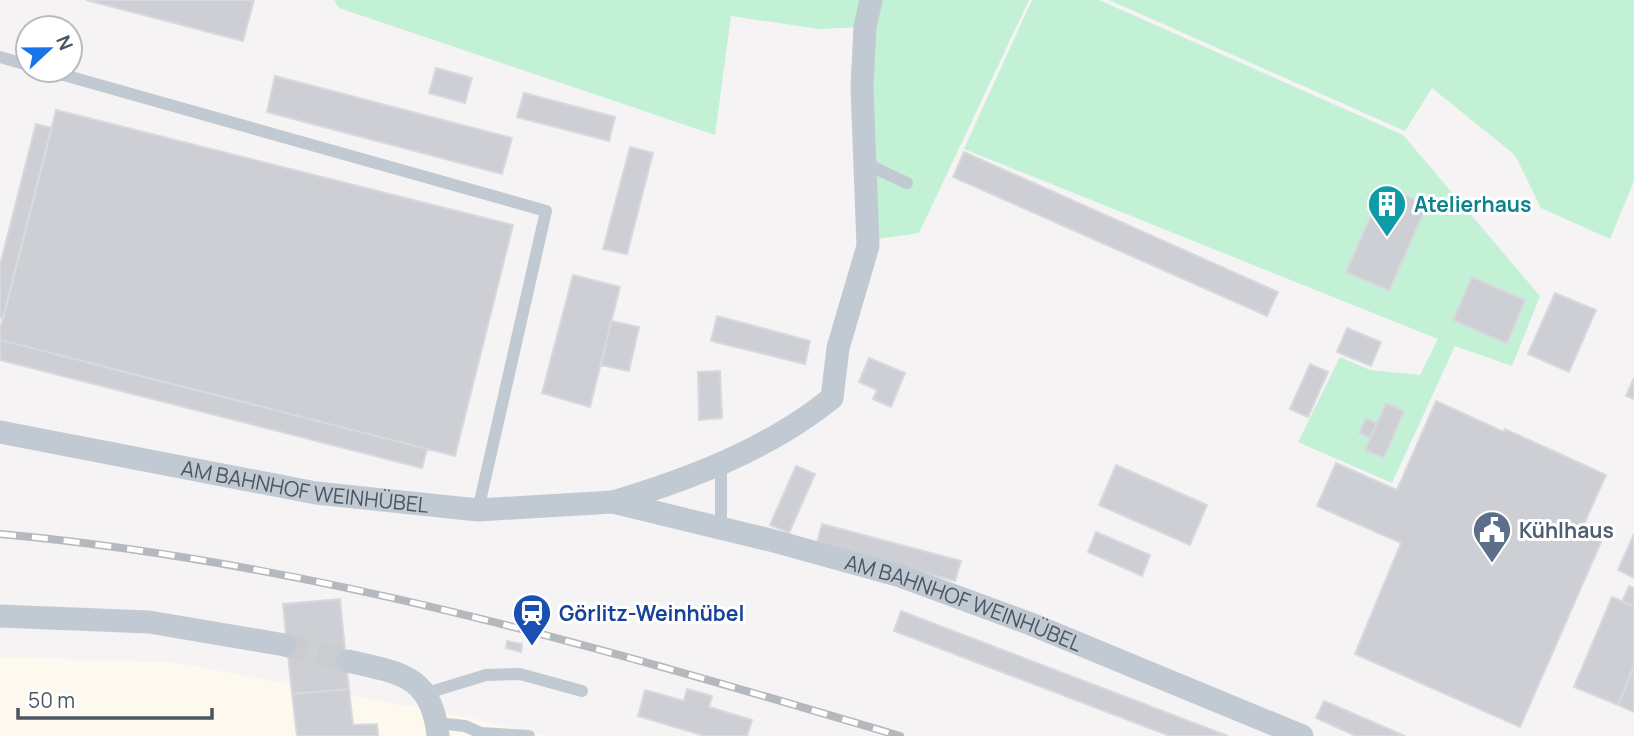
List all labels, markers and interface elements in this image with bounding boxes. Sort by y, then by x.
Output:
north arrow [14,14,84,84]
text: N [50,31,79,54]
building icon: Atelierhaus [1366,183,1408,238]
place label: Atelierhaus [1414,190,1531,218]
street label: AM BAHNHOF WEINHÜBEL [179,453,430,519]
public building icon: Kühlhaus [1471,509,1513,564]
place label: Kühlhaus [1519,516,1614,544]
street label: AM BAHNHOF WEINHÜBEL [842,547,1087,658]
station icon: Görlitz-Weinhübel [511,592,553,647]
place label: Görlitz-Weinhübel [559,599,744,627]
scale bar [18,676,212,720]
text: 50 m [28,686,75,714]

